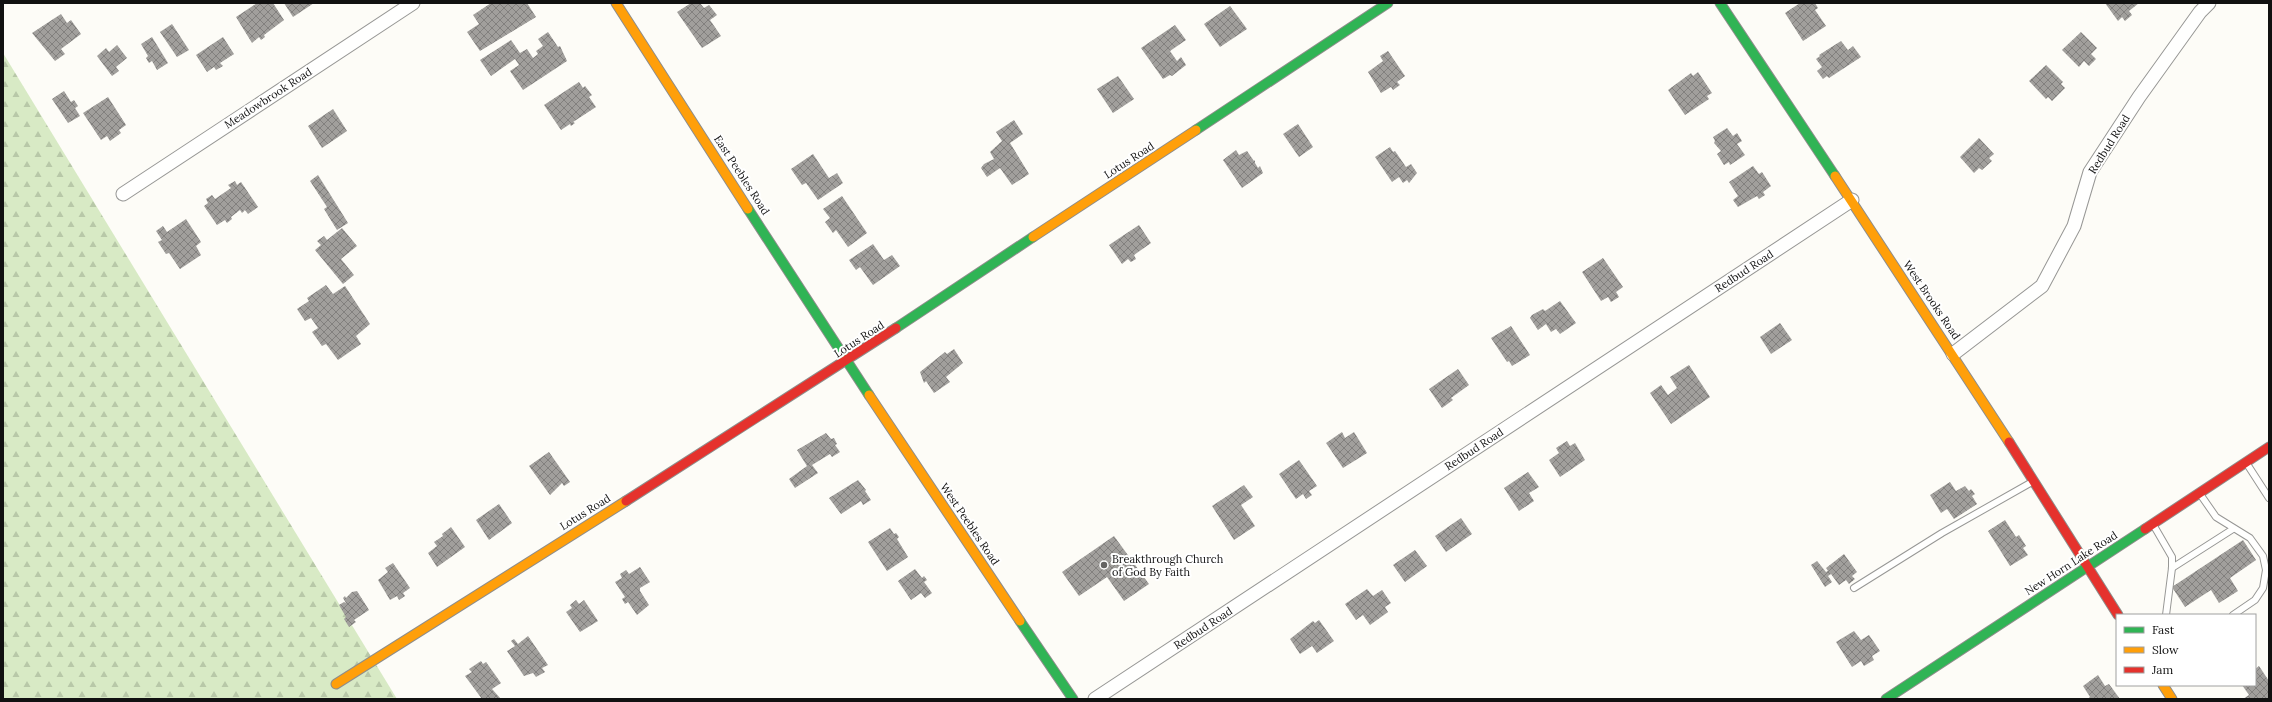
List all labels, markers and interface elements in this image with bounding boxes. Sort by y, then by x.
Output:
street label: Meadowbrook Road [222,64,315,132]
street label: Redbud Road [2085,111,2133,176]
street label: East Peebles Road [711,133,773,218]
street label: Lotus Road [1101,138,1157,181]
street label: Redbud Road [1712,247,1776,295]
street label: West Brooks Road [1900,258,1964,343]
street label: Lotus Road [831,317,887,360]
street label: Redbud Road [1442,425,1506,473]
street label: West Peebles Road [937,480,1003,568]
street label: Lotus Road [557,491,613,533]
street label: New Horn Lake Road [2022,528,2120,598]
place label: Breakthrough Church of God By Faith [1112,552,1224,579]
marker: Breakthrough Church of God By Faith [1099,560,1109,570]
street label: Redbud Road [1171,604,1235,652]
legend [2116,614,2256,686]
text: Fast [2152,622,2175,637]
text: Slow [2152,642,2179,657]
text: Jam [2151,662,2173,677]

